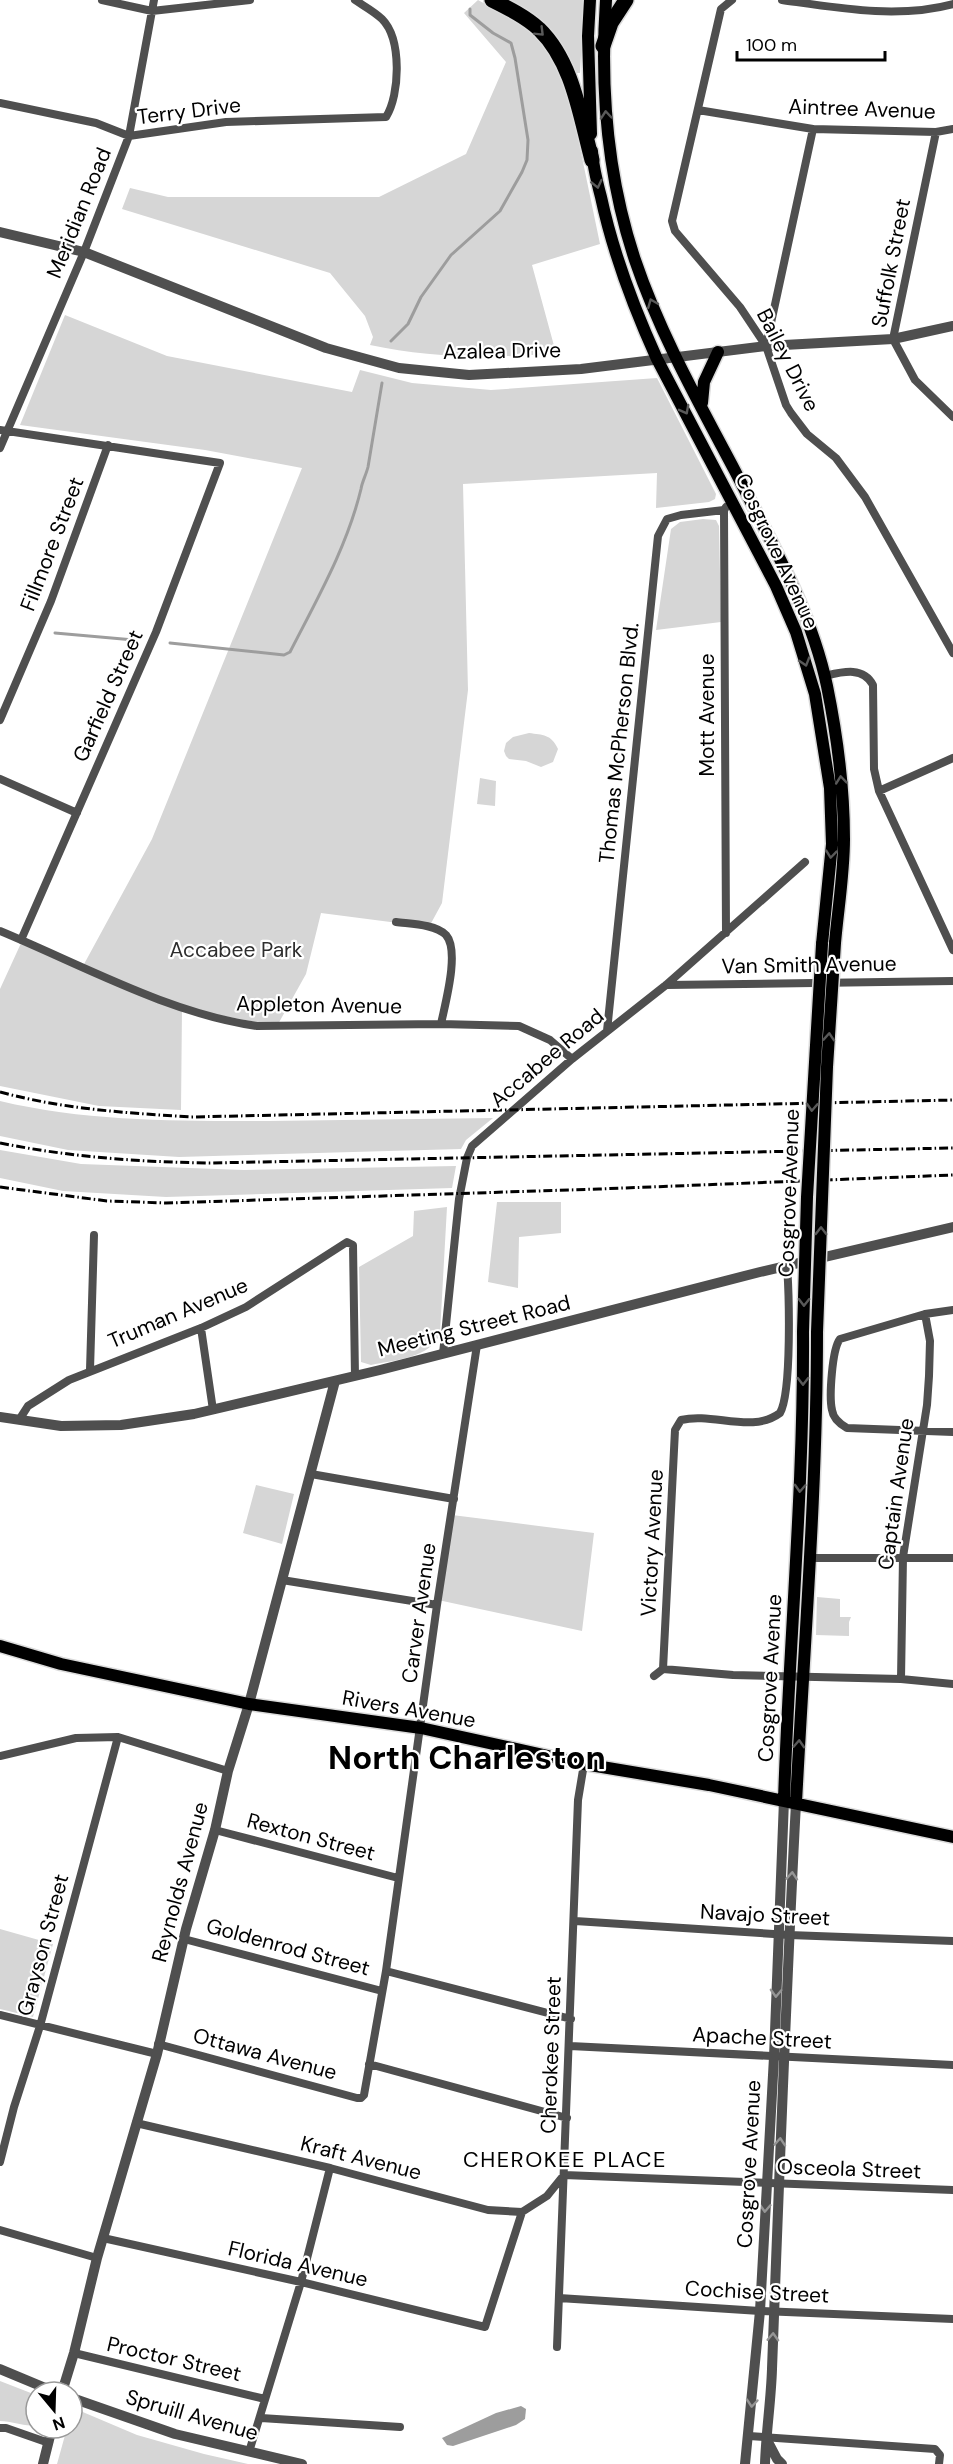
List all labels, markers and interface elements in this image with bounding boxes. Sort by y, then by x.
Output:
scale bar [737,24,886,62]
one-way arrow [533,26,544,36]
text: 100 m [746,33,797,57]
street label: Terry Drive [136,91,243,131]
street label: Aintree Avenue [788,92,936,126]
one-way arrow [600,110,613,119]
street label: Meridian Road [40,144,118,282]
one-way arrow [590,178,603,188]
street label: Suffolk Street [865,196,917,330]
one-way arrow [647,298,659,309]
street label: Bailey Drive [750,304,826,416]
street label: Azalea Drive [443,336,561,366]
one-way arrow [678,404,689,415]
street label: Cosgrove Avenue [729,469,825,633]
street label: Fillmore Street [14,473,90,615]
street label: Thomas McPherson Blvd. [592,621,646,865]
street label: Garfield Street [66,626,150,766]
street label: Mott Avenue [693,653,721,777]
one-way arrow [798,656,810,667]
one-way arrow [835,775,847,785]
one-way arrow [825,849,838,858]
park label: Accabee Park [170,936,303,964]
street label: Van Smith Avenue [721,949,897,981]
street label: Appleton Avenue [236,990,402,1020]
street label: Accabee Road [484,1002,610,1114]
one-way arrow [822,1032,835,1041]
one-way arrow [805,1103,818,1112]
street label: Cosgrove Avenue [772,1108,806,1278]
one-way arrow [815,1227,827,1236]
street label: Truman Avenue [104,1271,252,1355]
street label: Meeting Street Road [375,1288,573,1364]
one-way arrow [798,1298,810,1307]
one-way arrow [797,1376,810,1385]
street label: Captain Avenue [871,1416,921,1572]
street label: Victory Avenue [634,1469,670,1617]
one-way arrow [794,1483,807,1492]
street label: Carver Avenue [395,1541,443,1685]
street label: Cosgrove Avenue [752,1593,788,1763]
street label: Rivers Avenue [340,1683,478,1735]
district label: North Charleston [328,1736,606,1779]
one-way arrow [793,1740,806,1749]
street label: Reynolds Avenue [145,1799,215,1965]
street label: Rexton Street [244,1806,378,1868]
street label: Grayson Street [11,1871,75,2019]
one-way arrow [786,1872,799,1881]
street label: Navajo Street [699,1898,831,1932]
street label: Goldenrod Street [203,1912,373,1982]
street label: Cherokee Street [534,1976,568,2134]
one-way arrow [770,1988,782,1997]
street label: Apache Street [692,2020,832,2056]
street label: Ottawa Avenue [190,2021,340,2087]
street label: Cosgrove Avenue [731,2079,767,2249]
street label: Kraft Avenue [298,2129,425,2187]
one-way arrow [773,2137,786,2146]
district label: CHEROKEE PLACE [463,2145,667,2174]
street label: Osceola Street [776,2152,922,2186]
one-way arrow [759,2204,772,2213]
street label: Florida Avenue [225,2234,371,2294]
street label: Cochise Street [684,2274,830,2310]
street label: Proctor Street [104,2330,244,2388]
one-way arrow [767,2332,780,2341]
north arrow [24,2380,84,2440]
street label: Spruill Avenue [123,2383,262,2447]
one-way arrow [746,2398,759,2407]
text: N [50,2412,68,2436]

